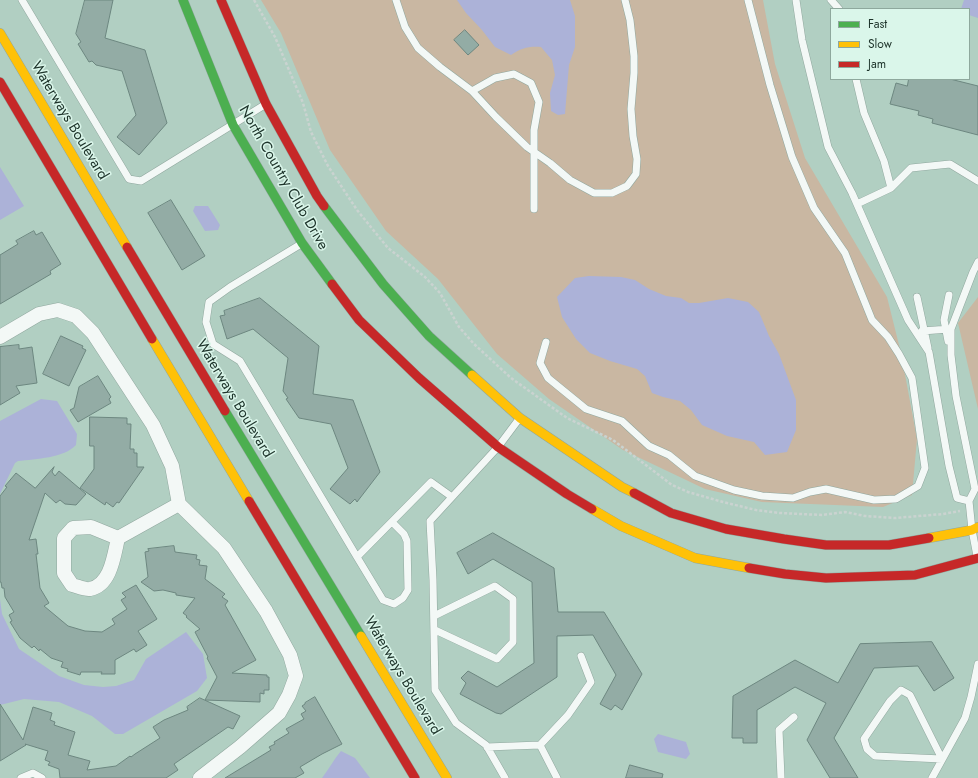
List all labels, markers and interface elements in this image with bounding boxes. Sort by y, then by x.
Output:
legend [830,8,970,80]
text: Fast [868,15,887,33]
text: Slow [868,35,892,53]
text: Jam [868,55,886,73]
street label: Waterways Boulevard [27,59,111,183]
street label: North Country Club Drive [234,103,332,253]
street label: Waterways Boulevard [192,337,276,461]
street label: Waterways Boulevard [360,614,444,738]

